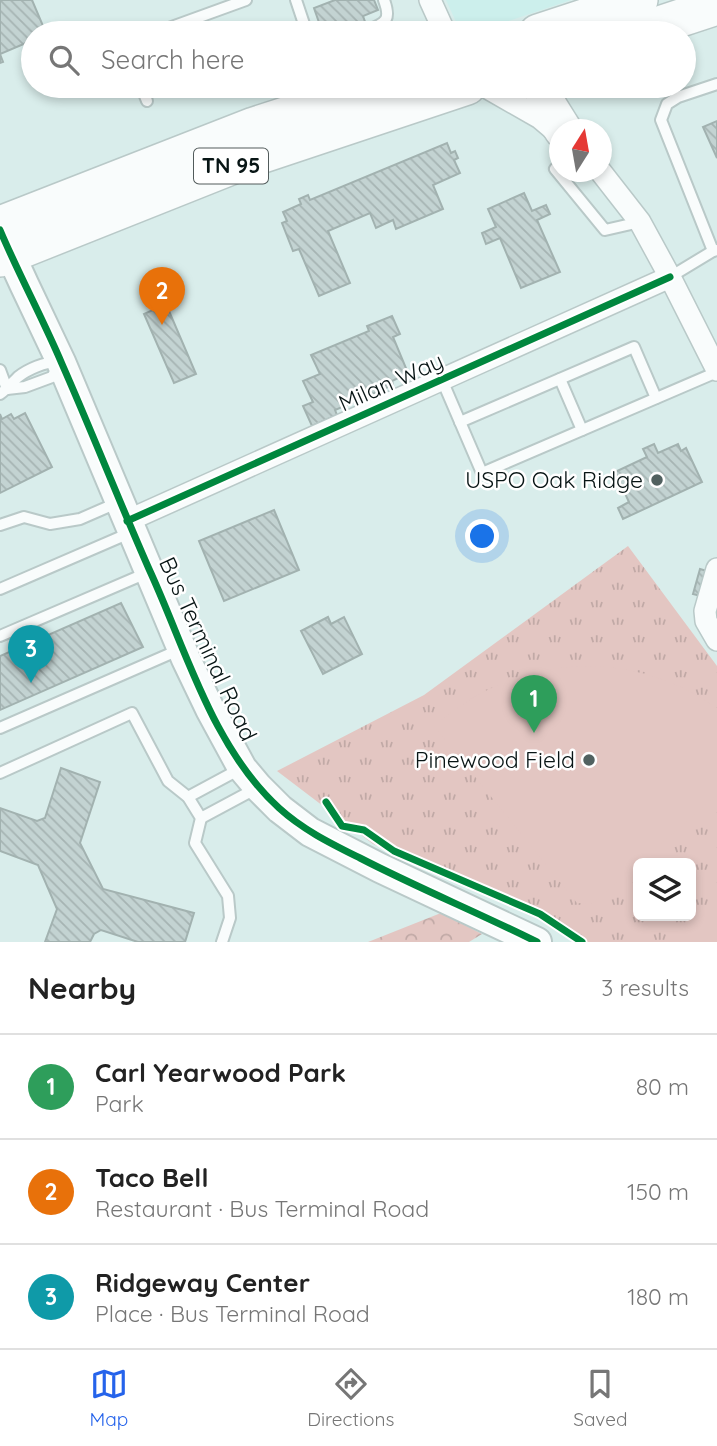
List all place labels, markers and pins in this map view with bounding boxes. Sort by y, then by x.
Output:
pin: 2 [139,267,185,325]
place label: USPO Oak Ridge [465,465,643,494]
marker: USPO Oak Ridge [649,472,665,488]
pin: 3 [8,625,54,683]
pin: 1 [511,675,557,733]
place label: Pinewood Field [415,745,575,774]
marker: Pinewood Field [581,752,597,768]

